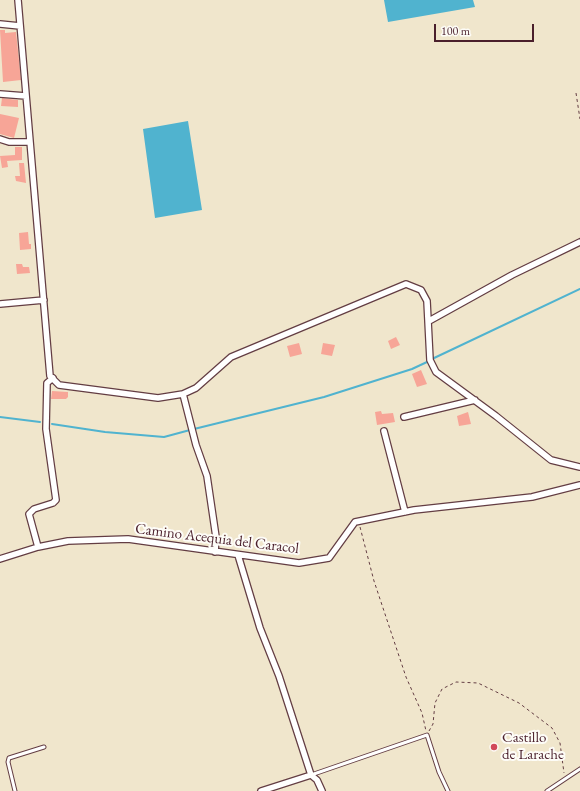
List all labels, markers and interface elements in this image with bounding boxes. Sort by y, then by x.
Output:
scale bar [436,16,536,42]
text: 100 m [441,23,470,39]
street label: Camino Acequia del Caracol [134,520,300,558]
place label: Castillo de Larache [502,729,564,764]
marker: Castillo de Larache [489,742,499,752]

